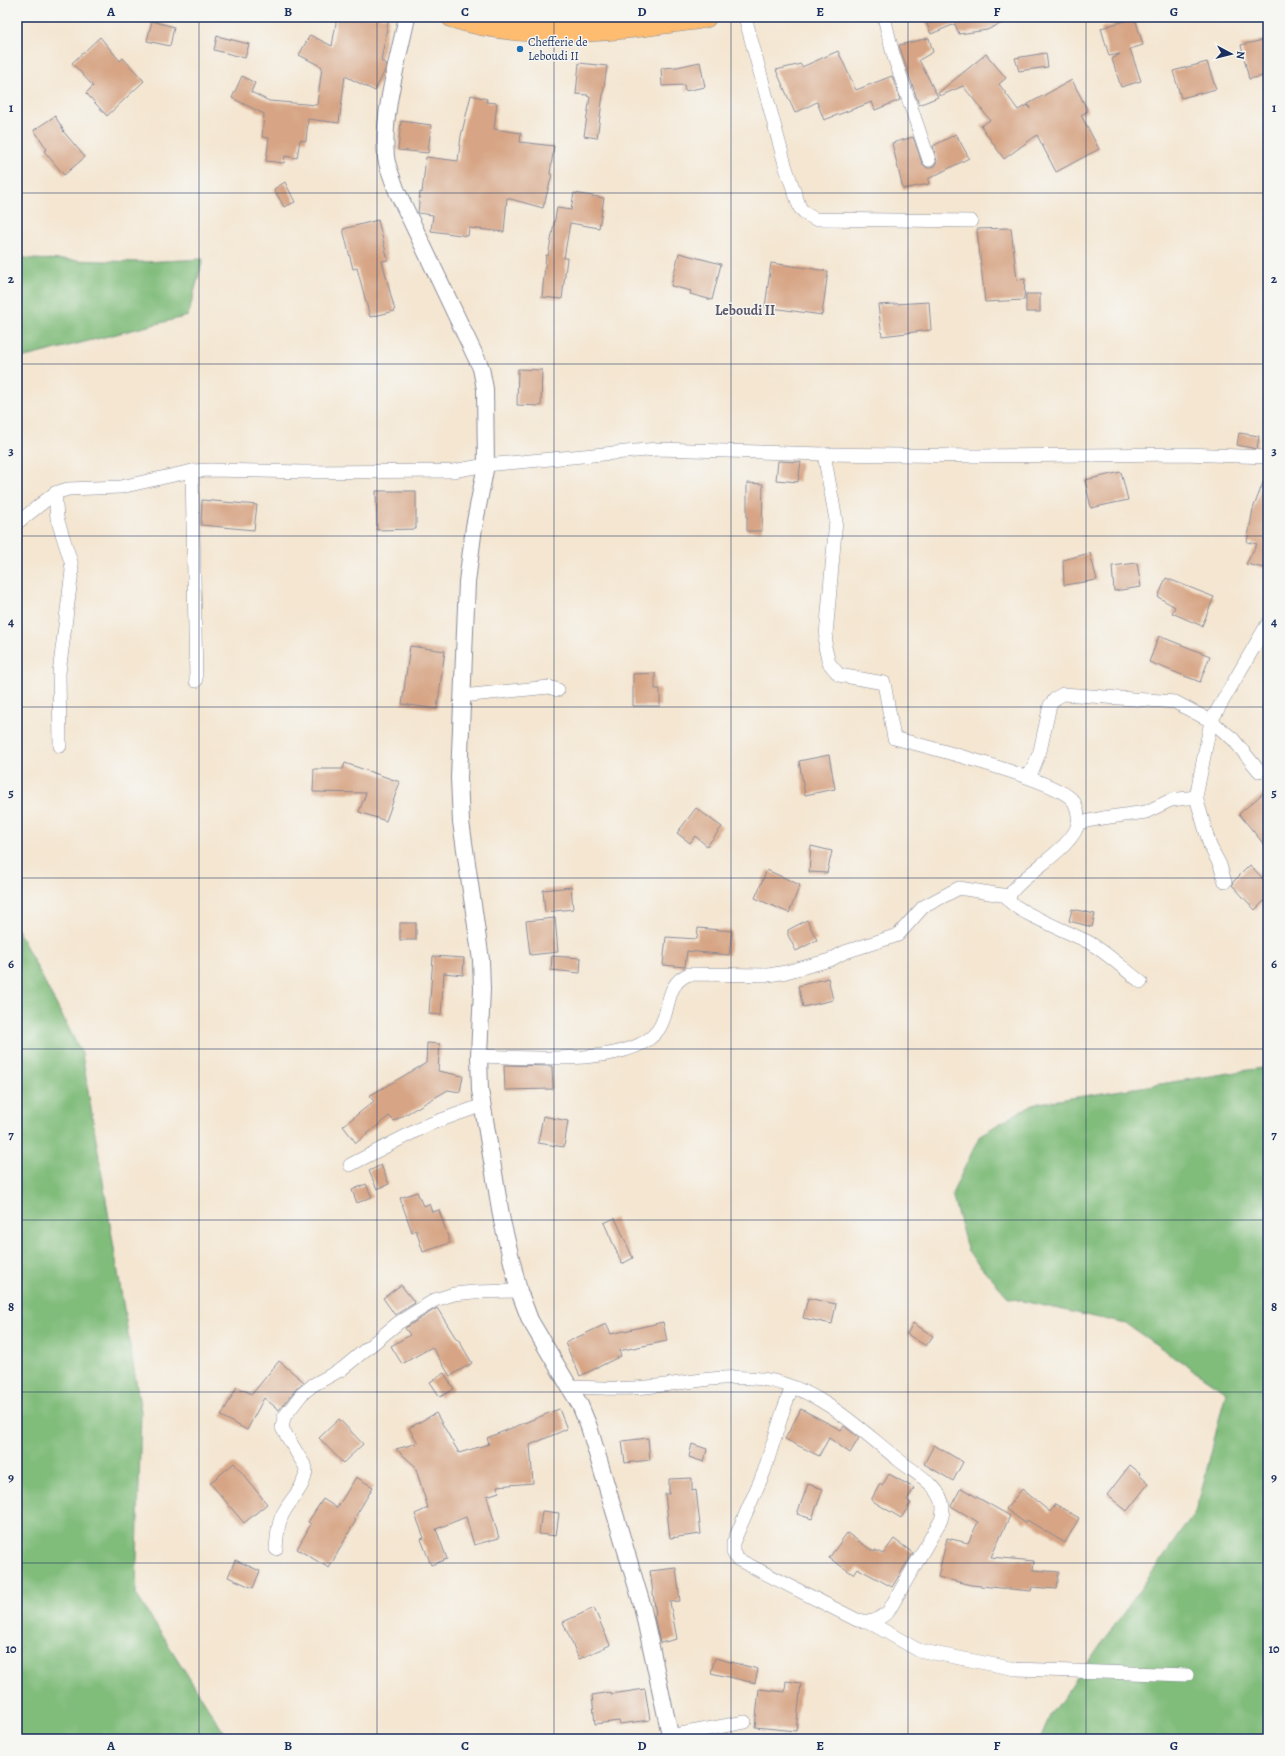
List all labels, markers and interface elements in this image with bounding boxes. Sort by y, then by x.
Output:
text: A [106,3,116,20]
text: B [284,3,292,20]
text: C [461,3,469,20]
text: D [637,3,647,20]
text: E [816,3,824,20]
text: F [994,3,1001,20]
text: G [1170,3,1178,20]
place label: Chefferie de Leboudi II [528,34,588,64]
north arrow [1211,34,1251,74]
marker: Chefferie de Leboudi II [515,44,525,54]
text: N [1232,50,1248,60]
text: 1 [9,99,14,116]
text: 1 [1272,99,1277,116]
text: 2 [8,270,15,287]
text: 2 [1271,270,1278,287]
district label: Leboudi II [715,301,775,320]
text: 3 [8,442,14,459]
text: 3 [1271,442,1277,459]
text: 4 [8,613,14,630]
text: 4 [1271,613,1277,630]
text: 5 [8,784,14,801]
text: 5 [1271,784,1277,801]
text: 6 [8,955,14,972]
text: 6 [1271,955,1277,972]
text: 7 [8,1126,14,1143]
text: 7 [1271,1126,1277,1143]
text: 8 [8,1298,14,1315]
text: 8 [1271,1298,1277,1315]
text: 9 [8,1469,14,1486]
text: 9 [1271,1469,1277,1486]
text: 10 [5,1640,17,1657]
text: 10 [1268,1640,1280,1657]
text: A [106,1737,116,1754]
text: B [284,1737,292,1754]
text: C [461,1737,469,1754]
text: D [637,1737,647,1754]
text: E [816,1737,824,1754]
text: F [994,1737,1001,1754]
text: G [1170,1737,1178,1754]

